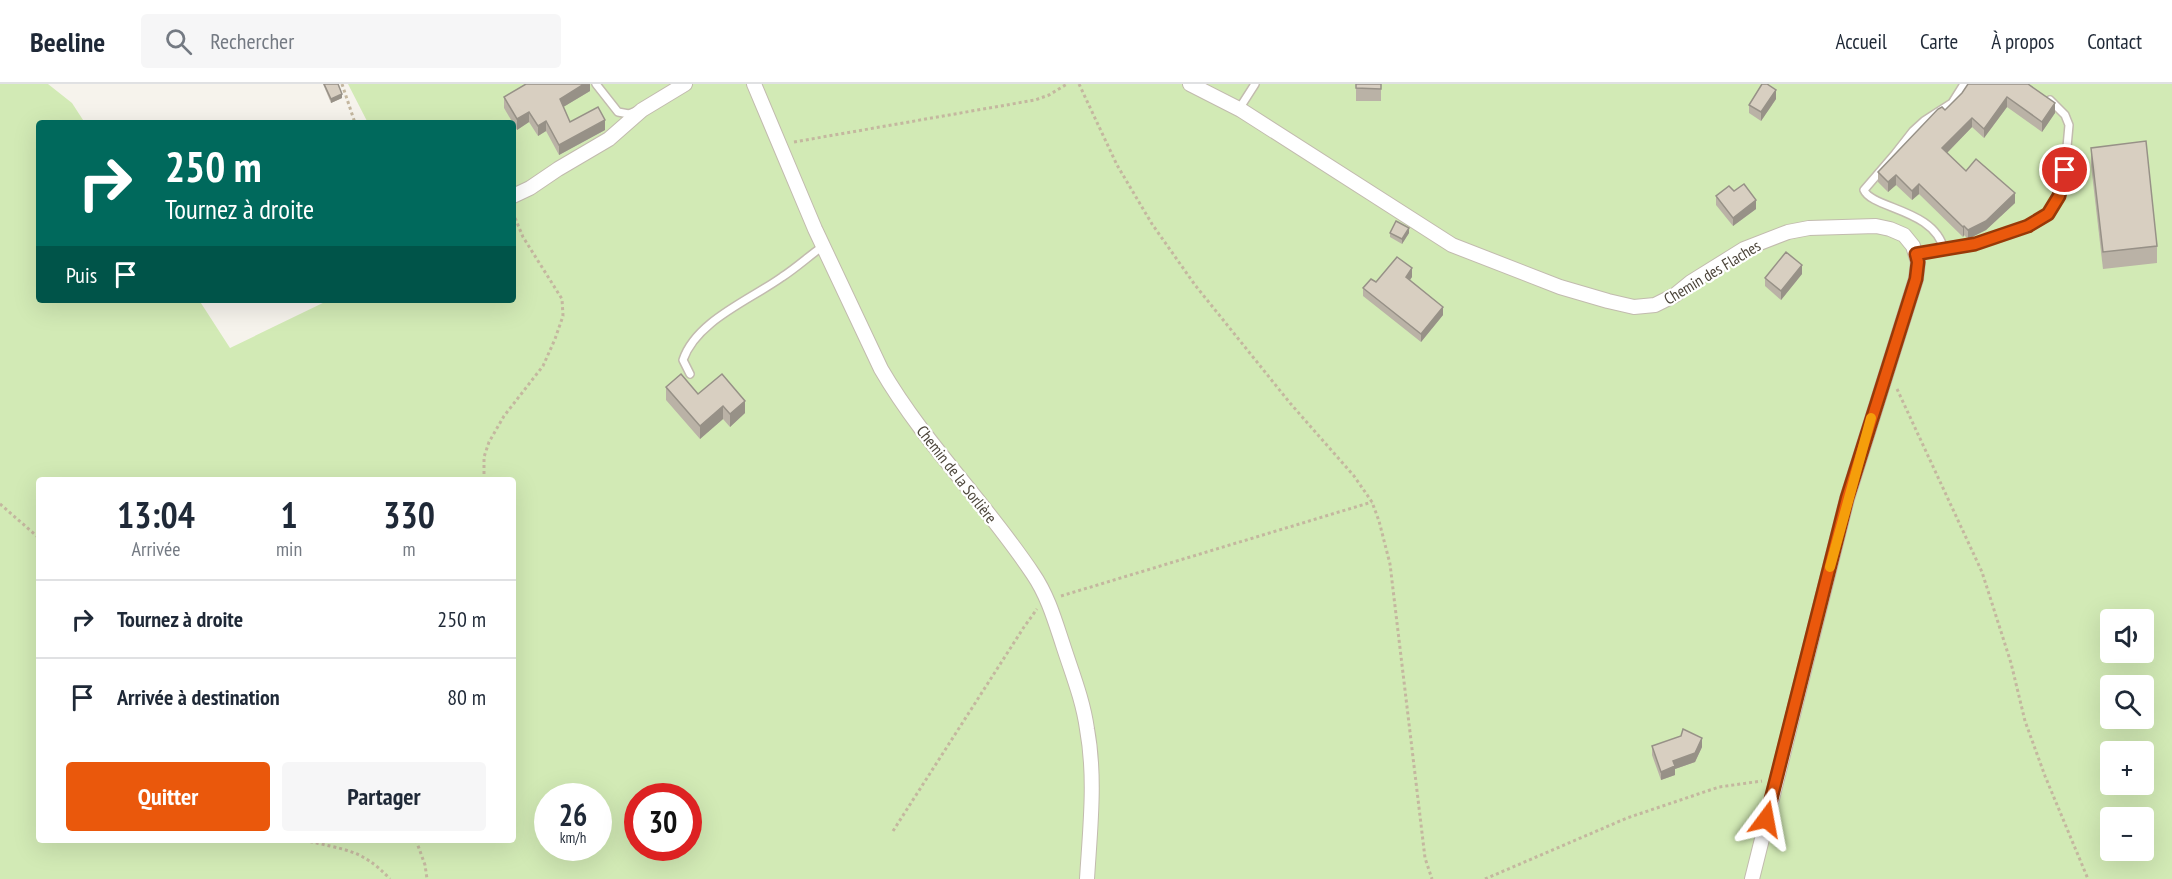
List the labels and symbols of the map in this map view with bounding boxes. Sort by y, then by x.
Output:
pin [2039,144,2090,195]
street label: Chemin des Flaches [1660,235,1764,309]
street label: Chemin de la Sorlière [913,421,1001,527]
speed limit sign: 30 [624,783,702,861]
position arrow [1734,787,1798,851]

